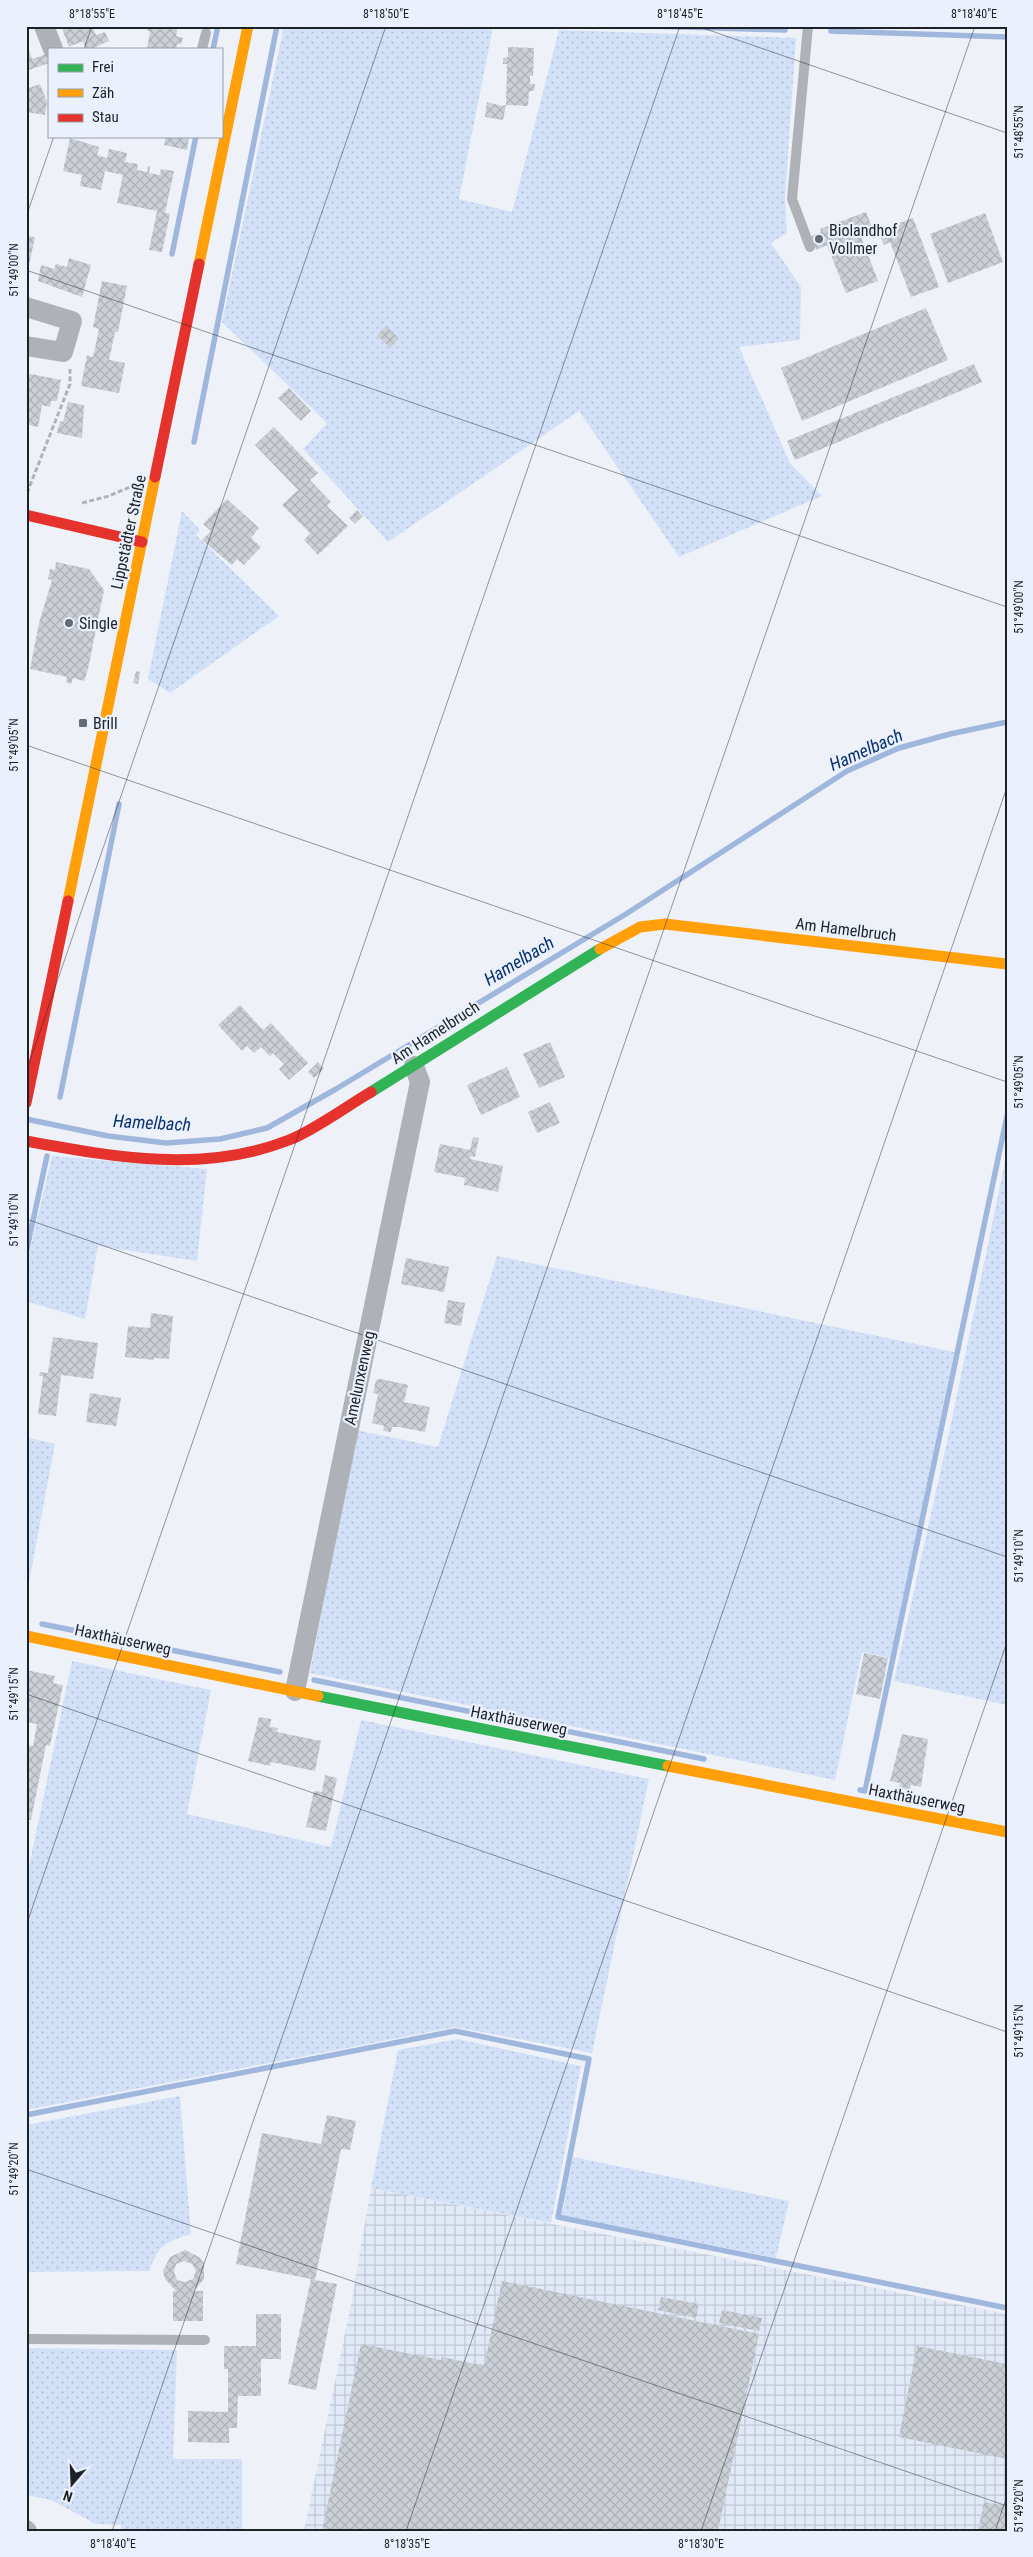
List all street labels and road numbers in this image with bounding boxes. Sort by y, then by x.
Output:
street label: Lippstädter Straße [107,473,150,591]
street label: Am Hamelbruch [794,914,897,945]
street label: Am Hamelbruch [388,997,483,1068]
street label: Amelunxenweg [340,1329,379,1427]
street label: Haxthäuserweg [73,1620,173,1659]
street label: Haxthäuserweg [469,1702,569,1739]
street label: Haxthäuserweg [867,1780,967,1817]

